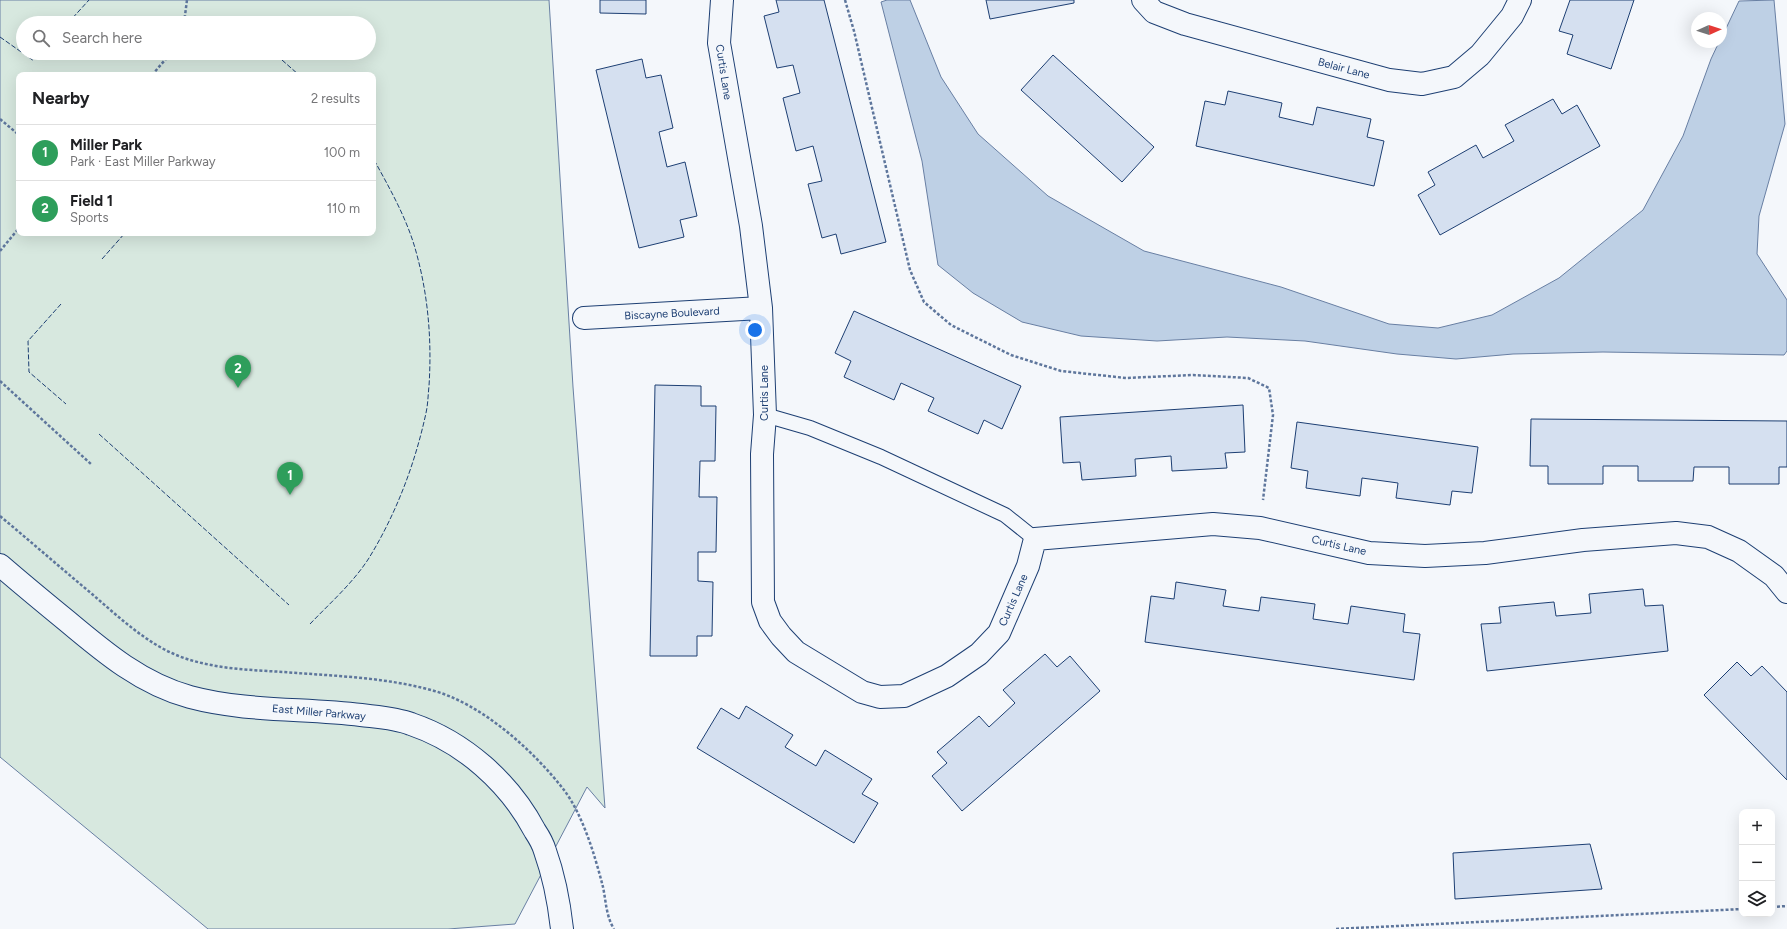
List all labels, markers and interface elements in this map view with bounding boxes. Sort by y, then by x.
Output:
north arrow [1691,12,1727,48]
search box [16,16,376,60]
icon: search [30,27,52,49]
text: Search here [62,29,142,47]
street label: Curtis Lane [713,43,734,101]
street label: Belair Lane [1316,55,1371,82]
text: Nearby [32,88,90,108]
text: 2 results [311,91,360,106]
text: Miller Park [70,136,142,154]
text: 1 [42,145,48,160]
text: 100 m [324,145,360,160]
text: Park · East Miller Parkway [70,154,216,169]
text: Field 1 [70,192,113,210]
text: 2 [41,201,49,216]
text: 110 m [327,201,360,216]
text: Sports [70,210,109,225]
street label: Biscayne Boulevard [624,305,720,322]
your location [745,320,765,340]
pin: 2 [225,355,251,388]
street label: Curtis Lane [758,365,771,421]
pin: 1 [277,462,303,495]
street label: Curtis Lane [1310,533,1368,558]
street label: Curtis Lane [996,572,1031,628]
street label: East Miller Parkway [272,702,367,723]
map controls [1739,809,1775,917]
button: + [1739,809,1775,845]
button: − [1739,845,1775,881]
button: layers [1739,881,1775,917]

